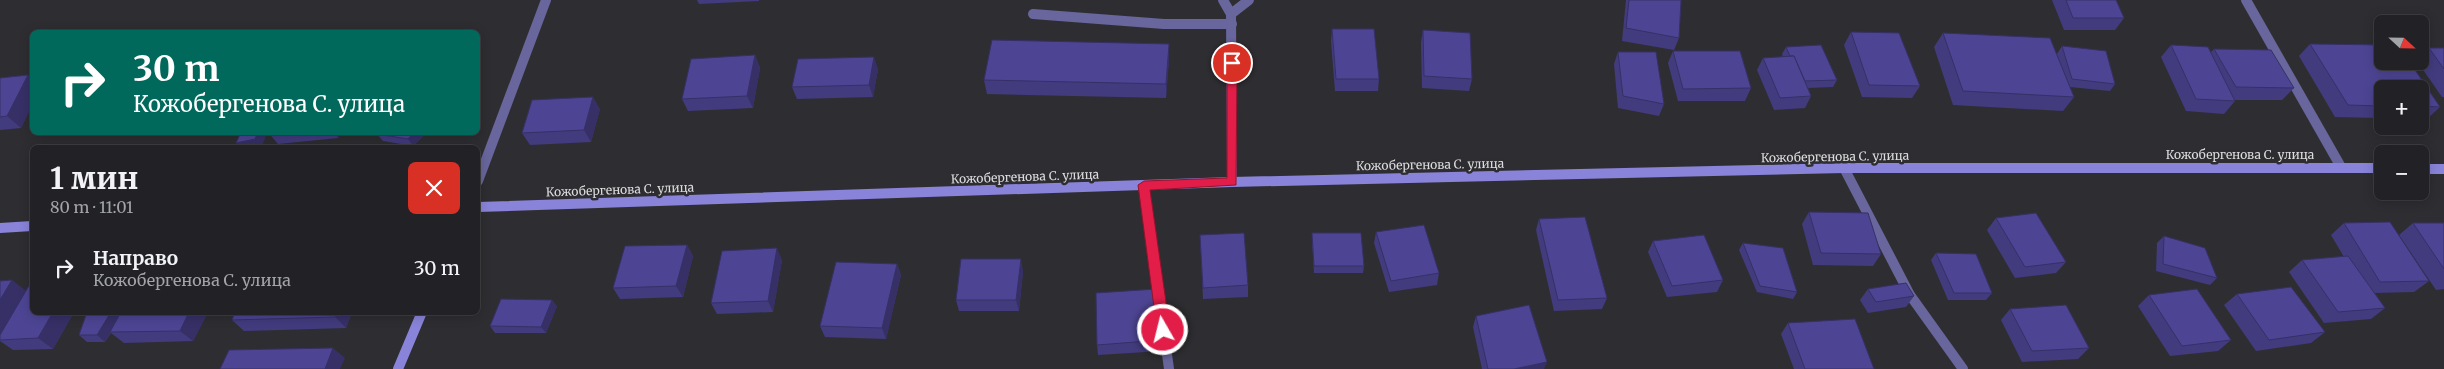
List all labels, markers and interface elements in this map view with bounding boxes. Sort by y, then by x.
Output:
north arrow [2374,15,2429,70]
map controls [2374,15,2429,200]
pin [1211,42,1253,84]
text: 30 m [133,47,219,91]
icon: arrive [1218,49,1246,77]
icon: right [50,50,115,115]
button: + [2374,80,2429,135]
text: Кожобергенова С. улица [133,90,405,118]
button: − [2374,145,2429,200]
street label: Кожобергенова С. улица [2166,147,2315,162]
street label: Кожобергенова С. улица [1761,148,1910,165]
street label: Кожобергенова С. улица [1356,156,1505,173]
text: 1 мин [50,159,138,197]
button: close [408,162,460,214]
street label: Кожобергенова С. улица [951,166,1100,187]
street label: Кожобергенова С. улица [546,179,695,200]
text: 80 m · 11:01 [50,197,133,217]
text: Направо [93,246,178,270]
icon: right [50,254,78,282]
text: 30 m [414,256,460,280]
text: Кожобергенова С. улица [93,270,291,290]
position arrow [1136,303,1188,355]

